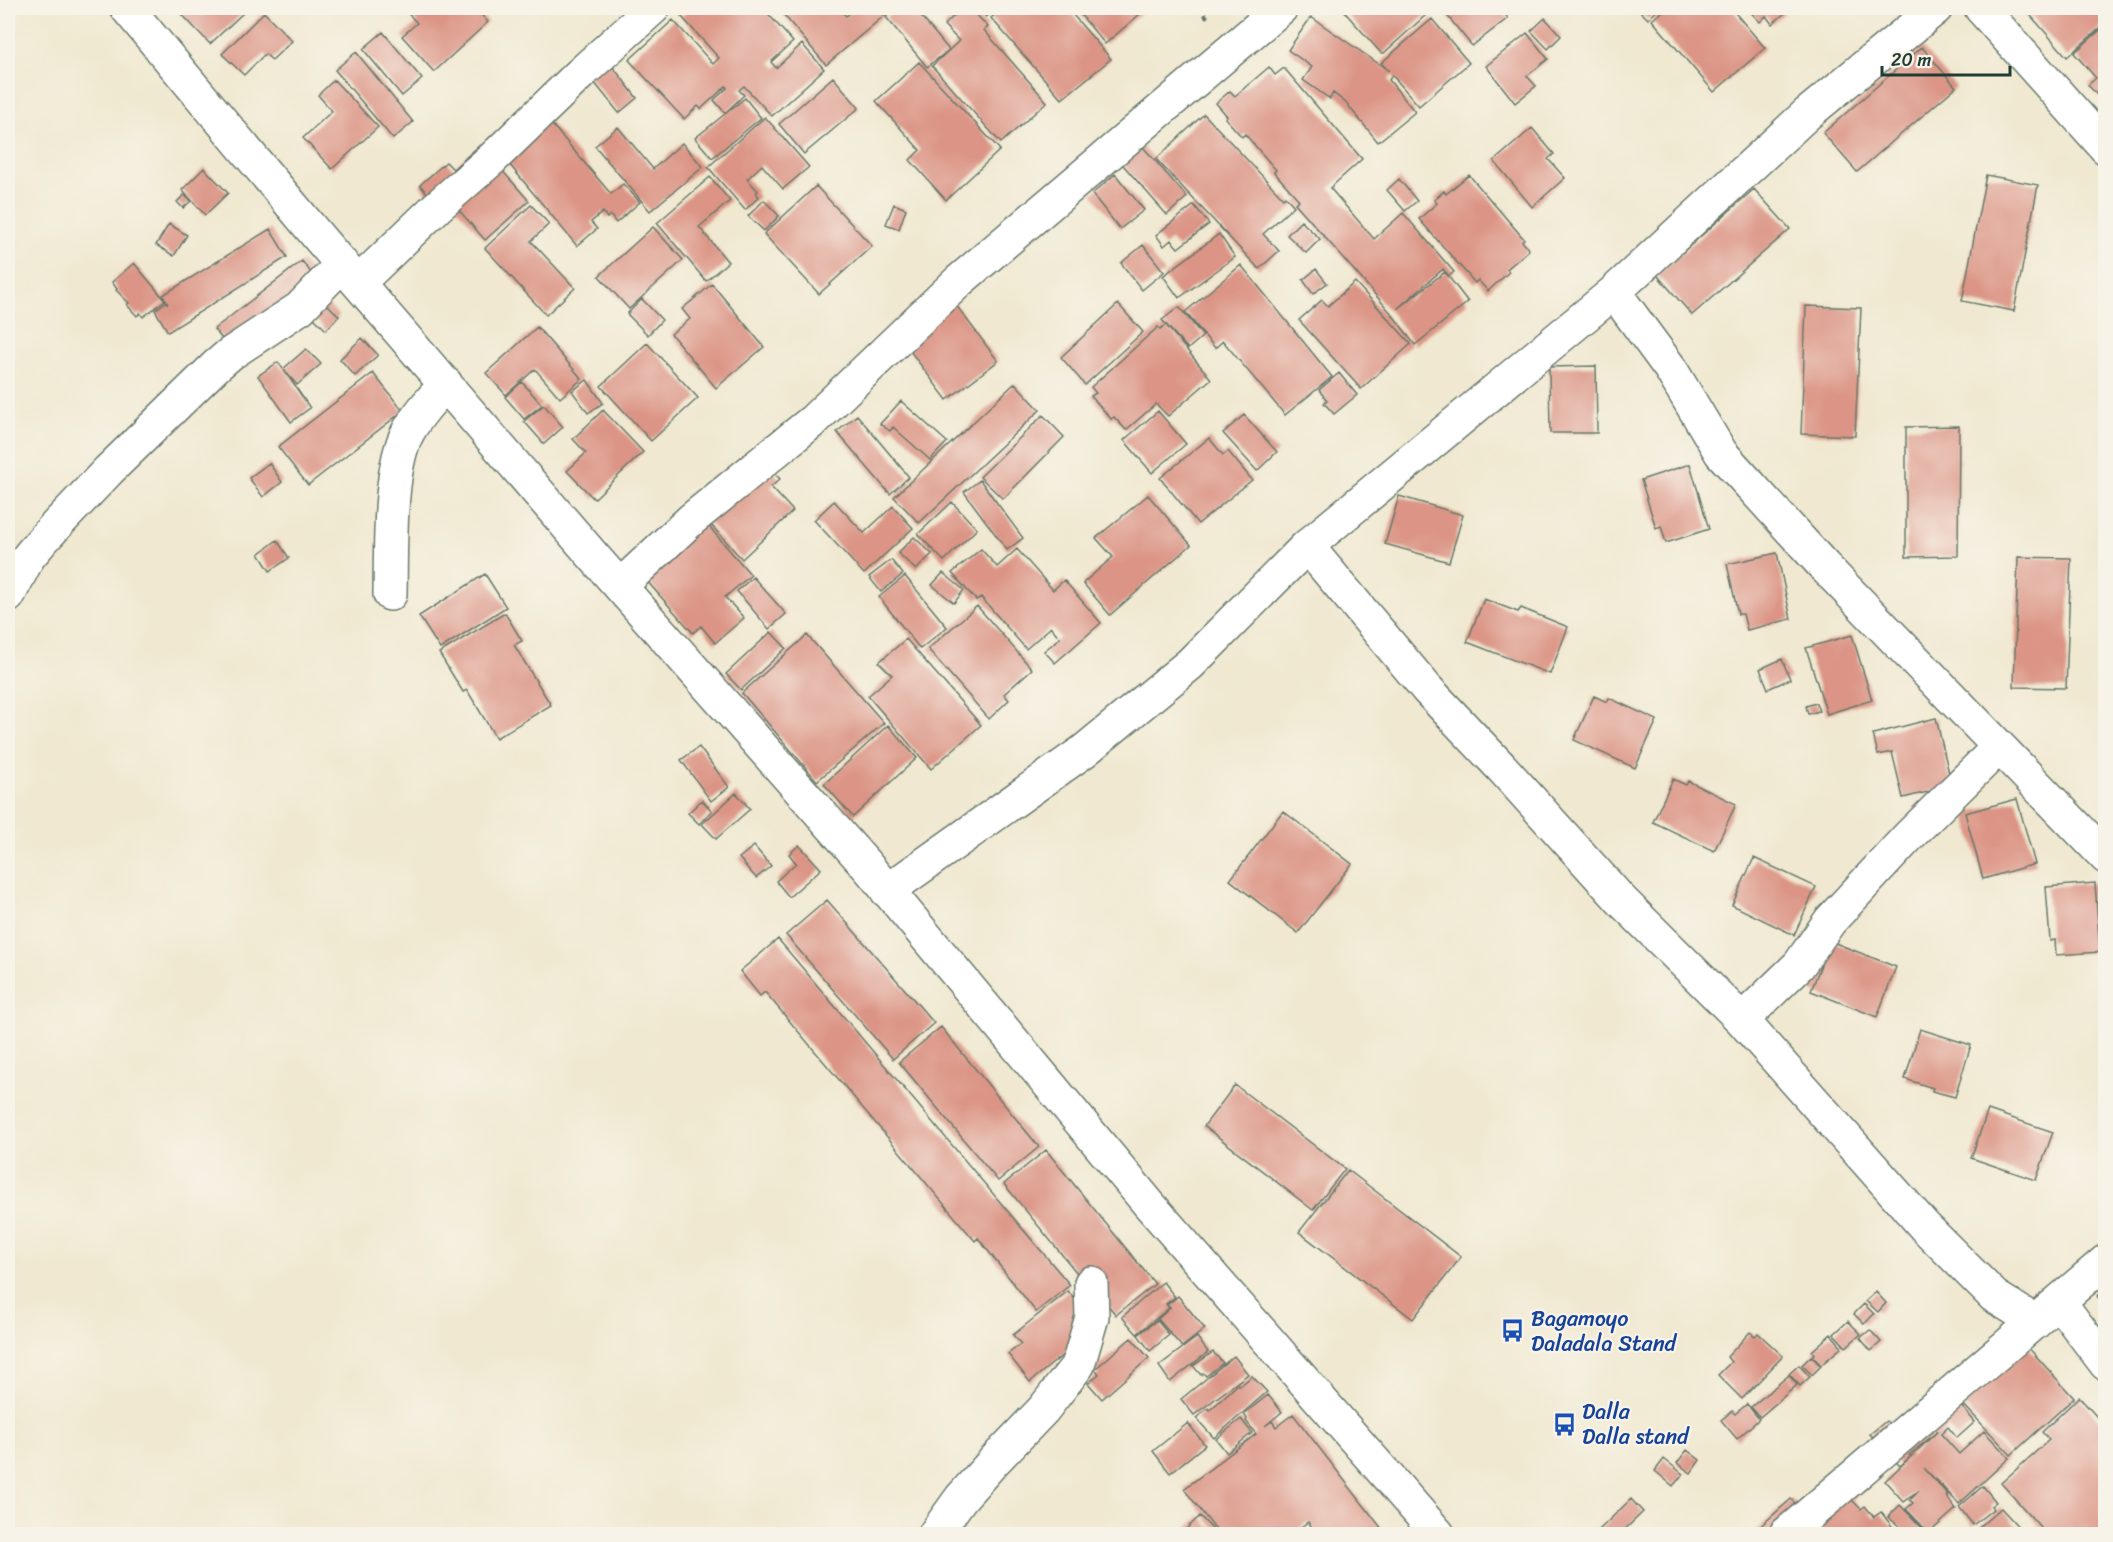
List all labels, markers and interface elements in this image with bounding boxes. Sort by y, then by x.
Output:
scale bar [1882,39,2010,77]
text: 20 m [1891,44,1931,76]
place label: Bagamoyo Daladala Stand [1531,1299,1678,1363]
bus stop icon: Bagamoyo Daladala Stand [1500,1318,1526,1344]
place label: Dalla Dalla stand [1582,1392,1690,1456]
bus stop icon: Dalla Dalla stand [1551,1411,1577,1437]

